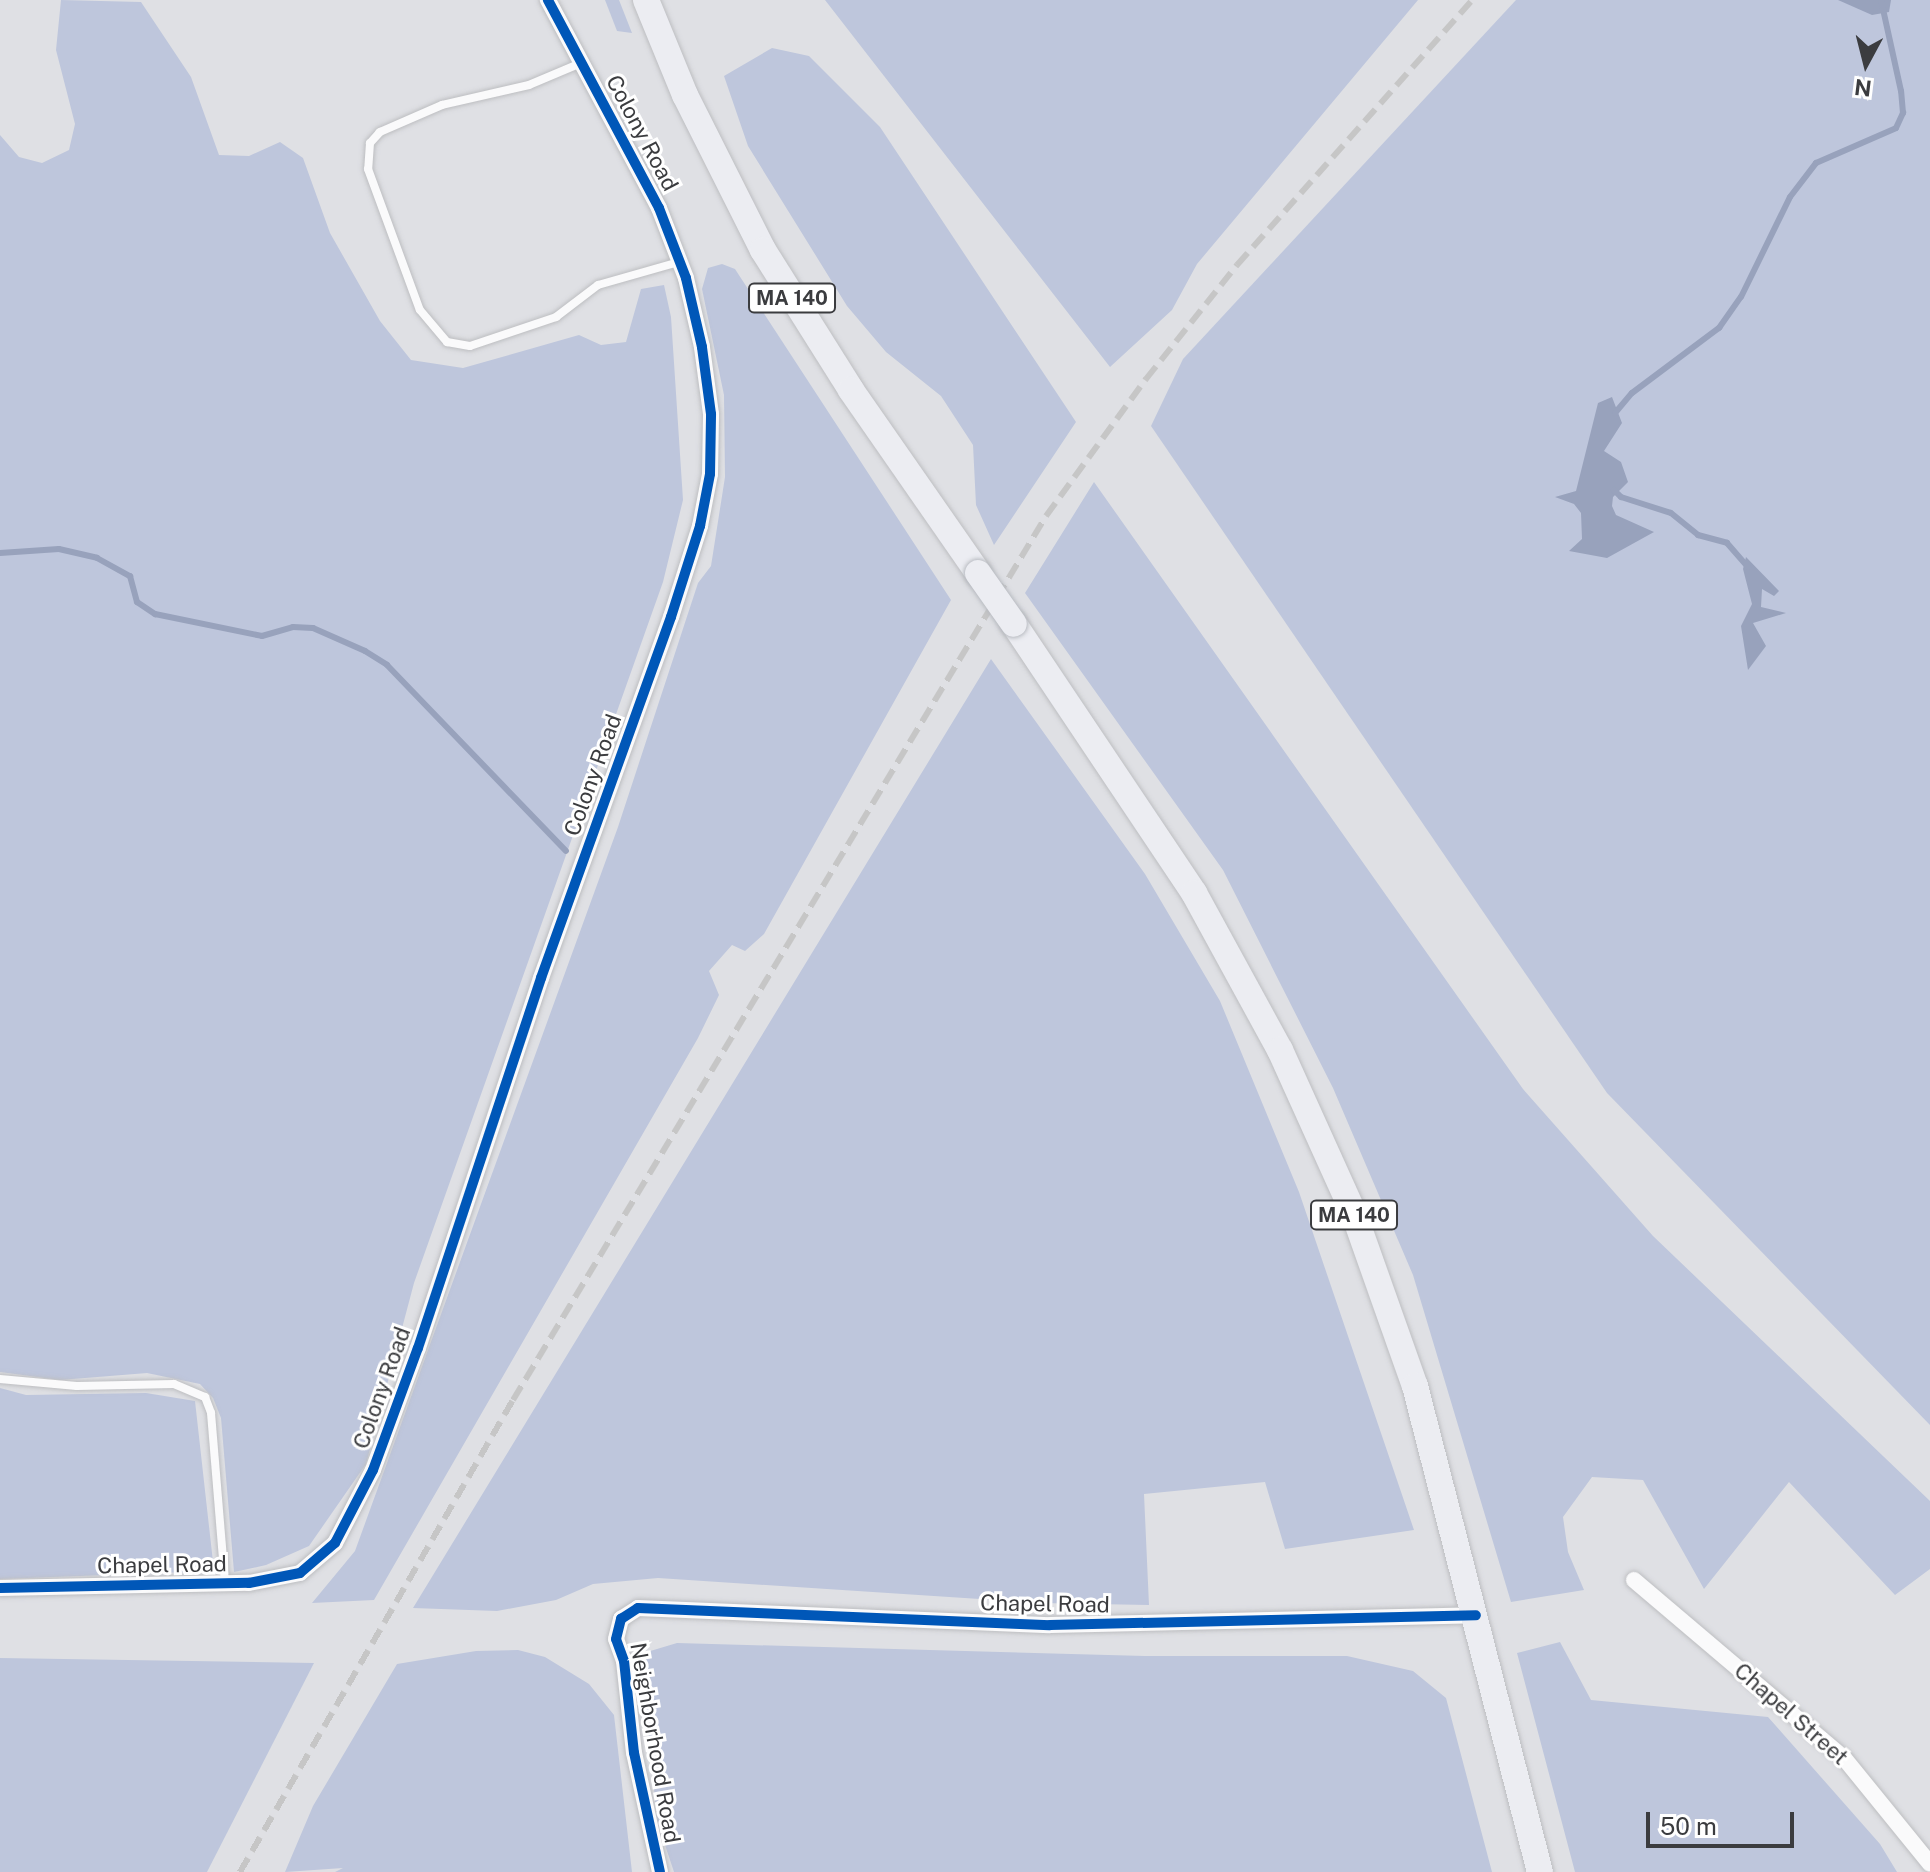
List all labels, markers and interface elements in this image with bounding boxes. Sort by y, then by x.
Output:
north arrow [1826,24,1906,104]
street label: Colony Road [600,70,684,196]
text: N [1853,74,1873,102]
road number: MA 140 [748,282,836,314]
street label: Colony Road [559,711,627,839]
road number: MA 140 [1310,1199,1398,1231]
street label: Colony Road [348,1324,416,1452]
street label: Chapel Road [97,1551,227,1579]
street label: Chapel Road [980,1590,1110,1618]
street label: Neighborhood Road [624,1641,686,1845]
street label: Chapel Street [1729,1658,1853,1770]
scale bar [1650,1796,1798,1846]
text: 50 m [1660,1812,1717,1840]

